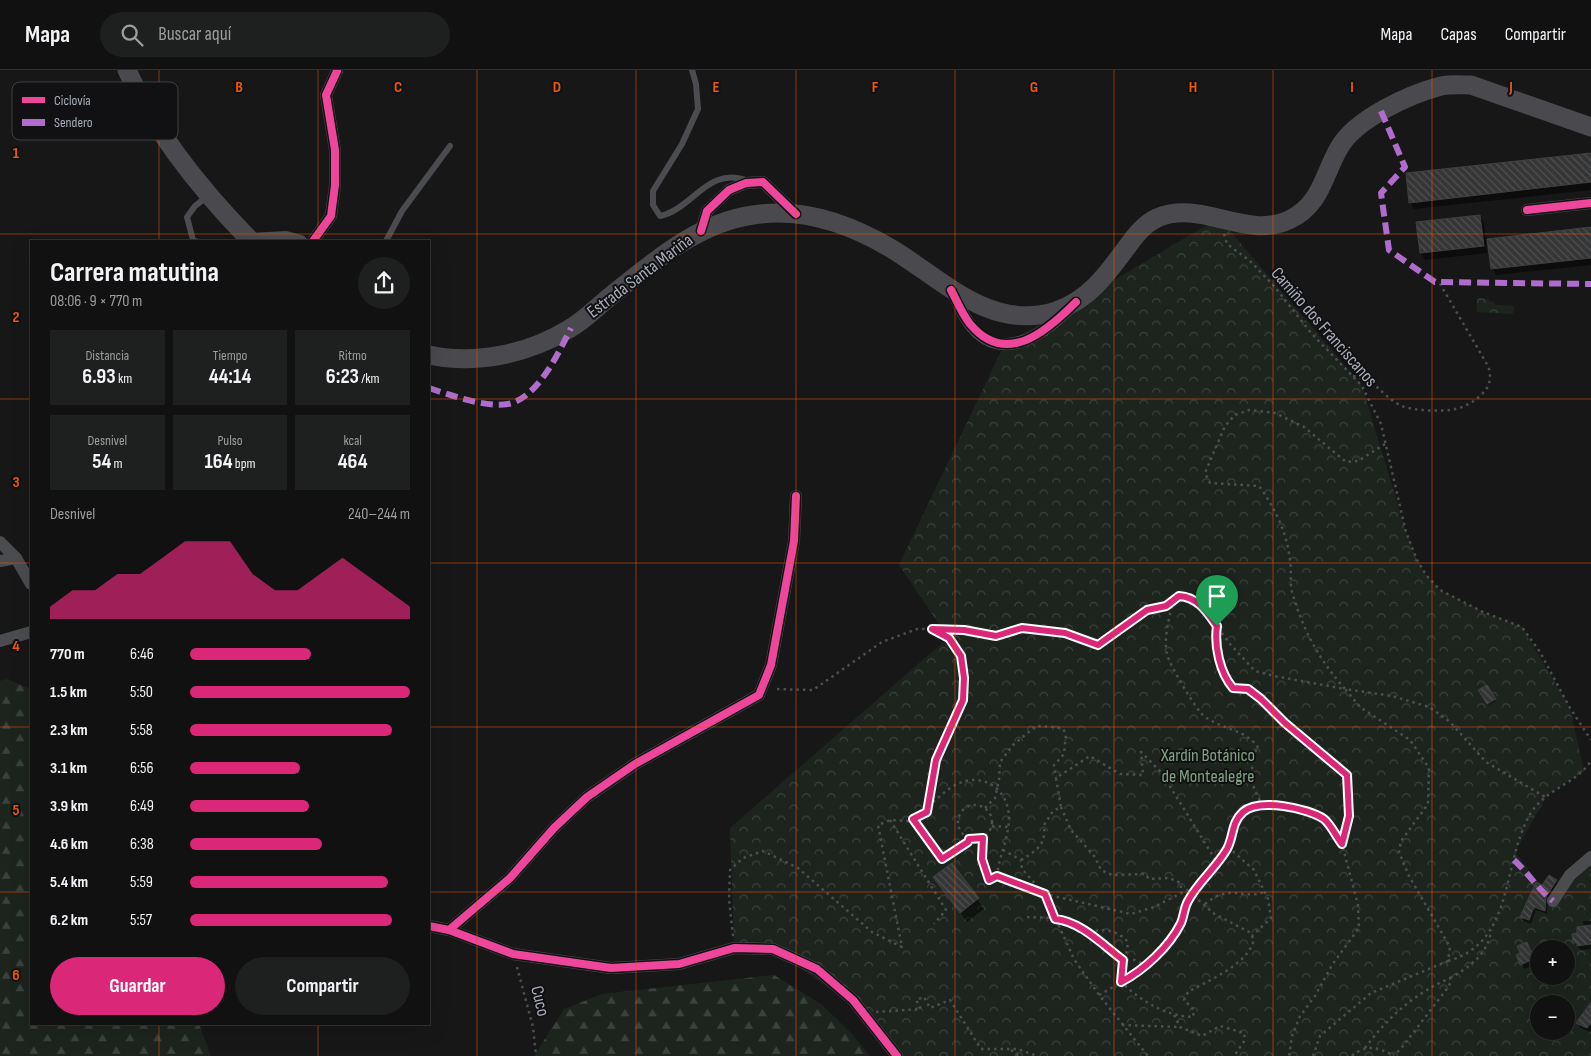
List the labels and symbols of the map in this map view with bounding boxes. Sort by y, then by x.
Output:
text: B [235,78,243,97]
text: C [394,78,402,97]
text: D [553,78,561,97]
text: E [713,78,720,97]
text: F [872,78,879,97]
text: G [1030,78,1038,97]
text: H [1189,78,1197,97]
text: I [1350,78,1354,97]
text: J [1508,78,1513,97]
legend [12,82,178,140]
text: Ciclovía [54,92,91,109]
text: Sendero [54,114,93,131]
text: 1 [13,144,20,163]
street label: Estrada Santa Mariña [583,229,697,323]
street label: Camiño dos Franciscanos [1266,263,1382,391]
text: 2 [12,308,20,327]
text: 3 [12,473,20,492]
pin [1196,575,1238,626]
text: 4 [12,637,20,656]
park label: Xardín Botánico de Montealegre [1160,745,1255,787]
text: 5 [12,801,20,820]
text: 6 [12,966,20,985]
street label: Cuco [526,984,554,1018]

